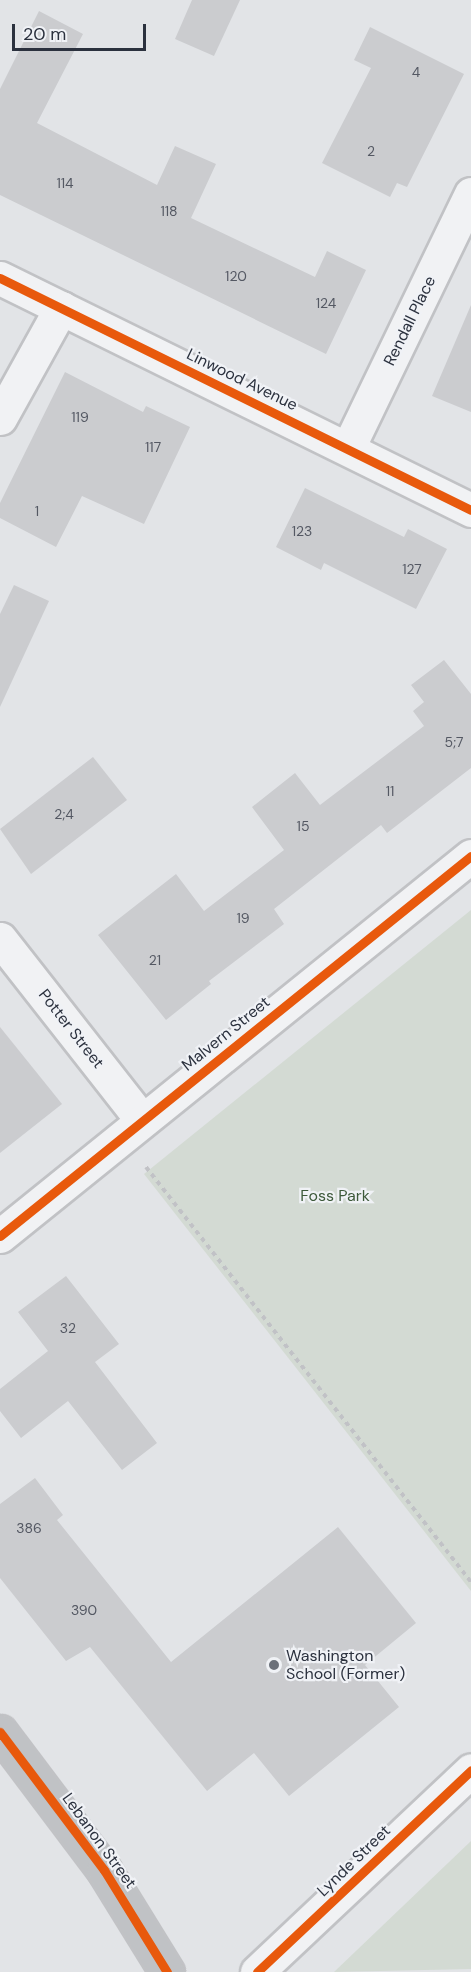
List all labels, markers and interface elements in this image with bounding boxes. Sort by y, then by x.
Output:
scale bar [15,12,148,50]
text: 20 m [23,22,66,46]
house number: 4 [412,64,420,80]
house number: 2 [367,143,375,159]
house number: 114 [56,175,74,191]
house number: 118 [160,203,178,219]
house number: 120 [225,268,247,284]
street label: Rendall Place [380,273,440,369]
house number: 124 [316,295,336,311]
street label: Linwood Avenue [183,345,301,415]
house number: 119 [71,409,89,425]
house number: 117 [145,439,161,455]
house number: 1 [35,503,39,519]
house number: 123 [292,523,312,539]
house number: 127 [402,561,422,577]
house number: 5;7 [444,734,464,750]
house number: 11 [386,783,394,799]
house number: 2;4 [54,806,74,822]
house number: 15 [297,818,309,834]
house number: 19 [236,910,250,926]
house number: 21 [149,952,161,968]
street label: Potter Street [34,986,108,1072]
street label: Malvern Street [178,993,274,1075]
park label: Foss Park [300,1186,370,1206]
house number: 32 [60,1320,76,1336]
house number: 386 [16,1520,42,1536]
house number: 390 [71,1602,97,1618]
place label: Washington School (Former) [286,1646,405,1684]
marker: Washington School (Former) [267,1658,281,1672]
street label: Lebanon Street [58,1790,140,1892]
street label: Lynde Street [313,1821,395,1901]

